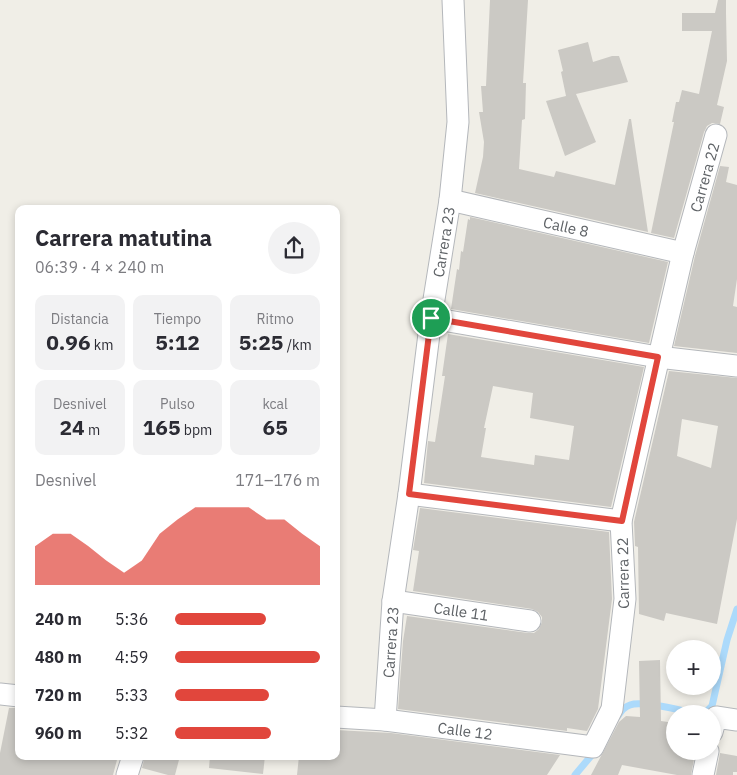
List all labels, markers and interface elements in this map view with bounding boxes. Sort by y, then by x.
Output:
street label: Carrera 22 [685,140,723,214]
street label: Carrera 23 [428,205,458,279]
street label: Calle 8 [541,212,591,241]
button: share [268,222,320,274]
text: Carrera matutina [35,223,212,252]
text: 06:39 · 4 × 240 m [35,257,164,277]
pin [410,297,452,339]
icon: arrive [417,304,445,332]
text: Distancia [51,310,109,328]
text: Tiempo [154,310,201,328]
text: Ritmo [256,310,294,328]
text: 0.96 [46,328,91,356]
text: 5:12 [155,328,200,356]
text: 5:25 [239,328,283,356]
text: km [91,336,113,354]
text: /km [283,336,312,354]
text: Desnivel [53,395,107,413]
text: Pulso [160,395,195,413]
text: kcal [262,395,288,413]
text: 24 [59,413,85,441]
text: 165 [143,413,181,441]
text: 65 [263,413,288,441]
text: m [85,421,100,439]
text: bpm [181,421,212,439]
text: Desnivel [35,470,96,490]
text: 171–176 m [235,470,320,490]
street label: Carrera 22 [613,537,633,609]
street label: Calle 11 [433,598,490,624]
street label: Carrera 23 [378,606,402,679]
text: 240 m [35,609,82,629]
text: 5:36 [115,609,148,629]
map controls [666,640,721,760]
button: + [666,640,721,695]
text: 480 m [35,647,82,667]
text: 4:59 [115,647,148,667]
text: 720 m [35,685,82,705]
text: 5:33 [115,685,148,705]
button: − [666,705,721,760]
street label: Calle 12 [437,717,494,743]
text: 960 m [35,723,82,743]
text: 5:32 [115,723,148,743]

